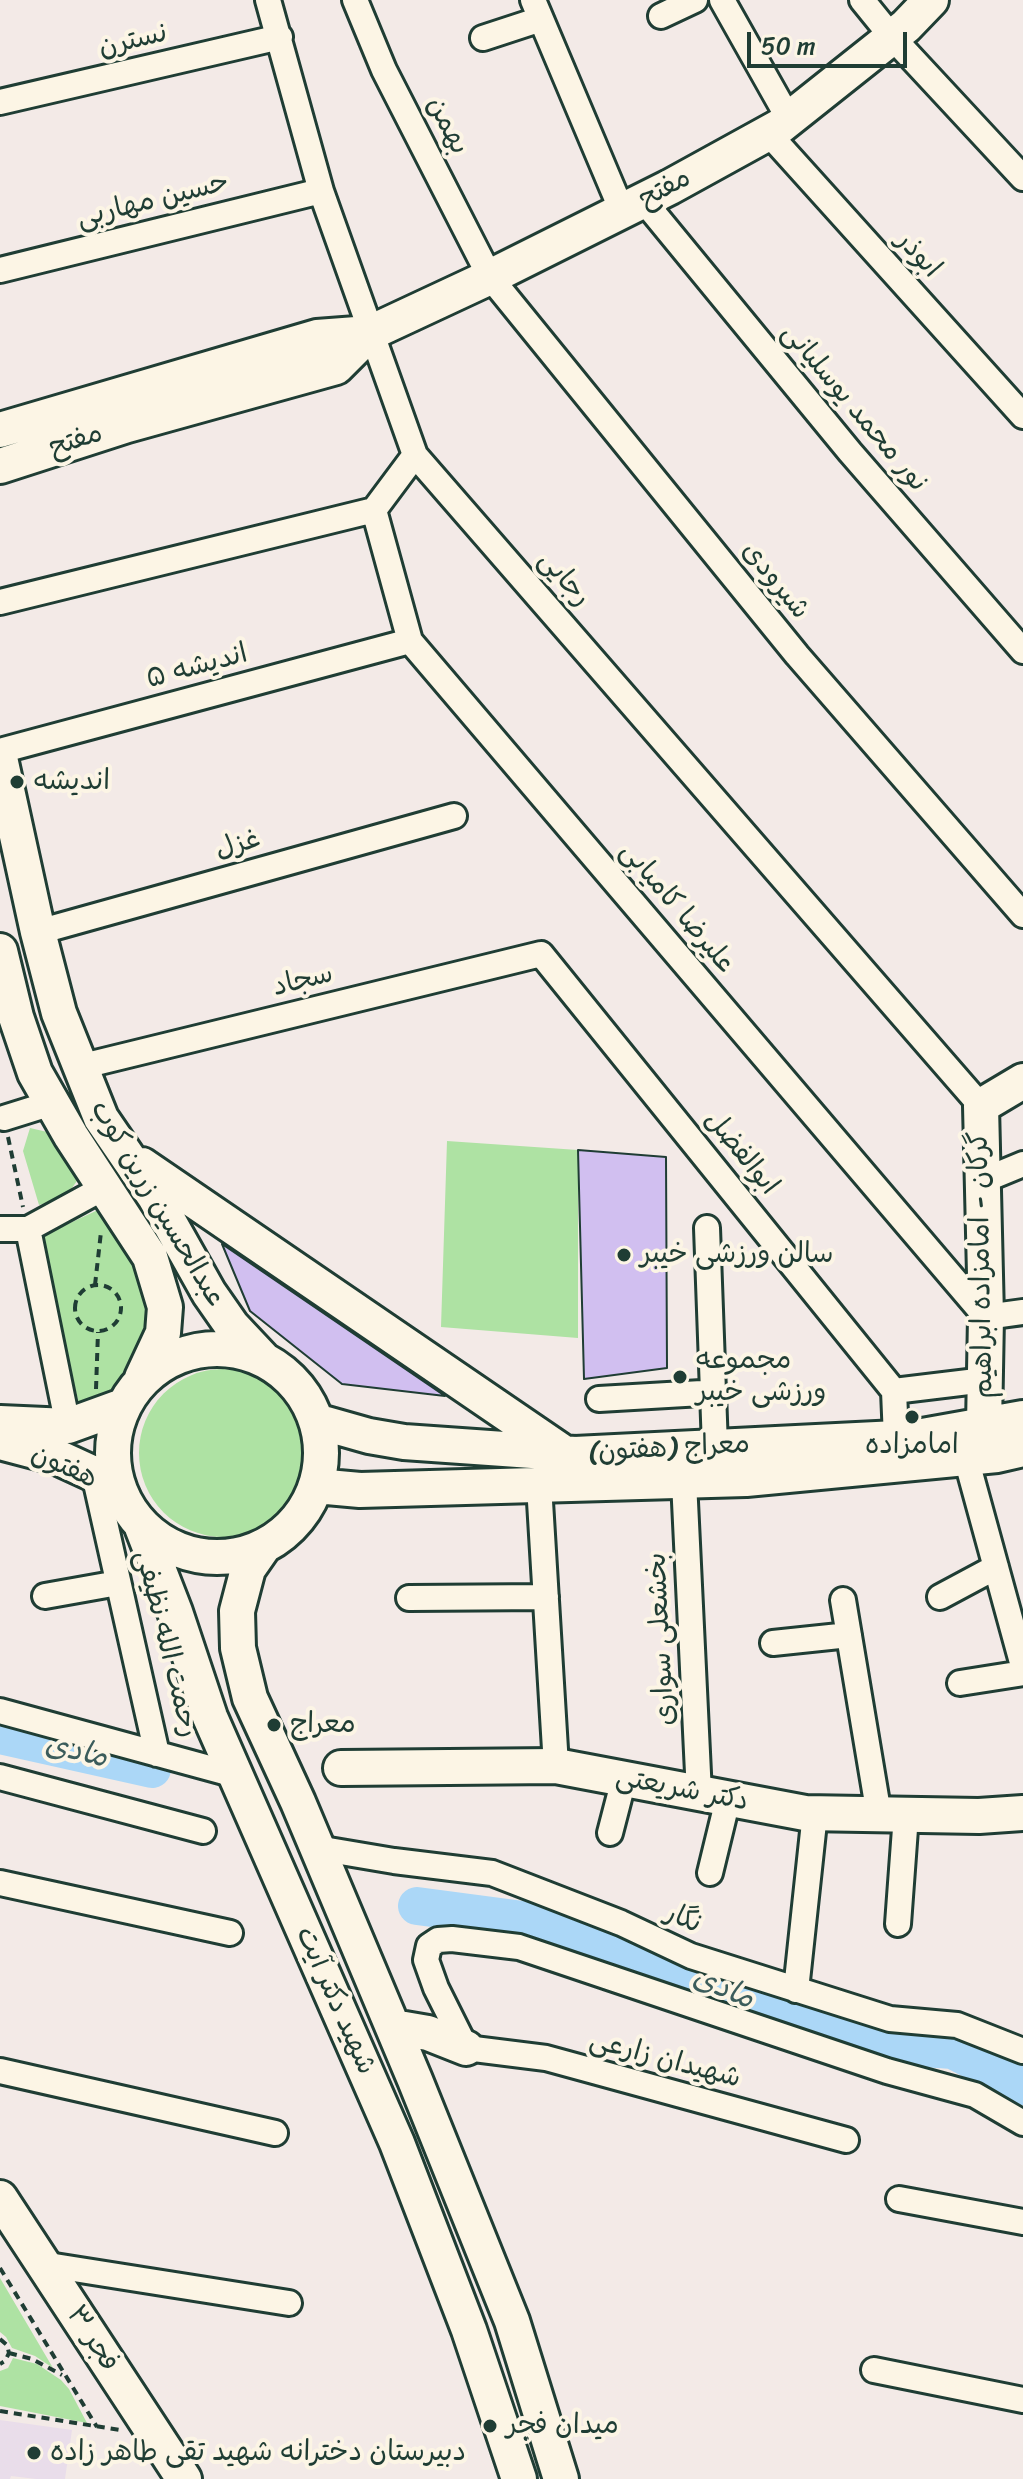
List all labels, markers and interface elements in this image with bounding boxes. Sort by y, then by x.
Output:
scale bar [751,16,911,66]
street label: نسترن [95,17,171,65]
text: 50 m [761,25,816,67]
street label: بهمن [418,92,476,160]
street label: مفتح [633,161,697,217]
street label: حسین مهاربی [73,166,233,236]
street label: ابوذر [888,224,948,286]
street label: نور محمد یوسلیانی [774,317,934,499]
street label: مفتح [45,417,107,465]
street label: شیرودی [734,535,816,627]
street label: رجایی [531,544,597,614]
street label: اندیشه ۵ [143,637,251,697]
place label: اندیشه [33,765,110,799]
marker: اندیشه [8,773,26,791]
street label: غزل [211,823,265,867]
street label: علیرضا کامیابی [612,835,742,981]
street label: سجاد [269,957,337,1005]
street label: عبدالحسین زرین کوب [82,1095,232,1313]
street label: ابوالفضل [697,1104,785,1202]
street label: گرکان - امامزاده ابراهیم [963,1131,1001,1399]
place label: سالن ورزشی خیبر [640,1238,834,1272]
marker: سالن ورزشی خیبر [615,1246,633,1264]
place label: مجموعه ورزشی خیبر [696,1344,826,1410]
marker: مجموعه ورزشی خیبر [671,1368,689,1386]
marker: امامزاده [903,1408,921,1426]
street label: معراج (هفتون) [587,1428,751,1470]
place label: امامزاده [865,1429,959,1463]
street label: هفتون [26,1438,102,1496]
street label: رحمت الله نظیفی [127,1547,205,1741]
street label: بخشعلی سواری [641,1552,683,1726]
place label: معراج [290,1708,356,1742]
marker: معراج [265,1716,283,1734]
water label: مادی [41,1727,111,1777]
street label: دکتر شریعتی [613,1761,751,1819]
street label: نگار [660,1896,706,1942]
street label: شهید دکتر آیت [287,1922,383,2080]
water label: مادی [687,1960,759,2018]
street label: شهیدان زارعی [586,2024,744,2096]
street label: فجر ۳ [58,2300,126,2378]
place label: میدان فجر [506,2409,619,2443]
marker: میدان فجر [481,2417,499,2435]
place label: دبیرستان دخترانه شهید تقی طاهر زاده [50,2436,466,2470]
marker: دبیرستان دخترانه شهید تقی طاهر زاده [25,2444,43,2462]

